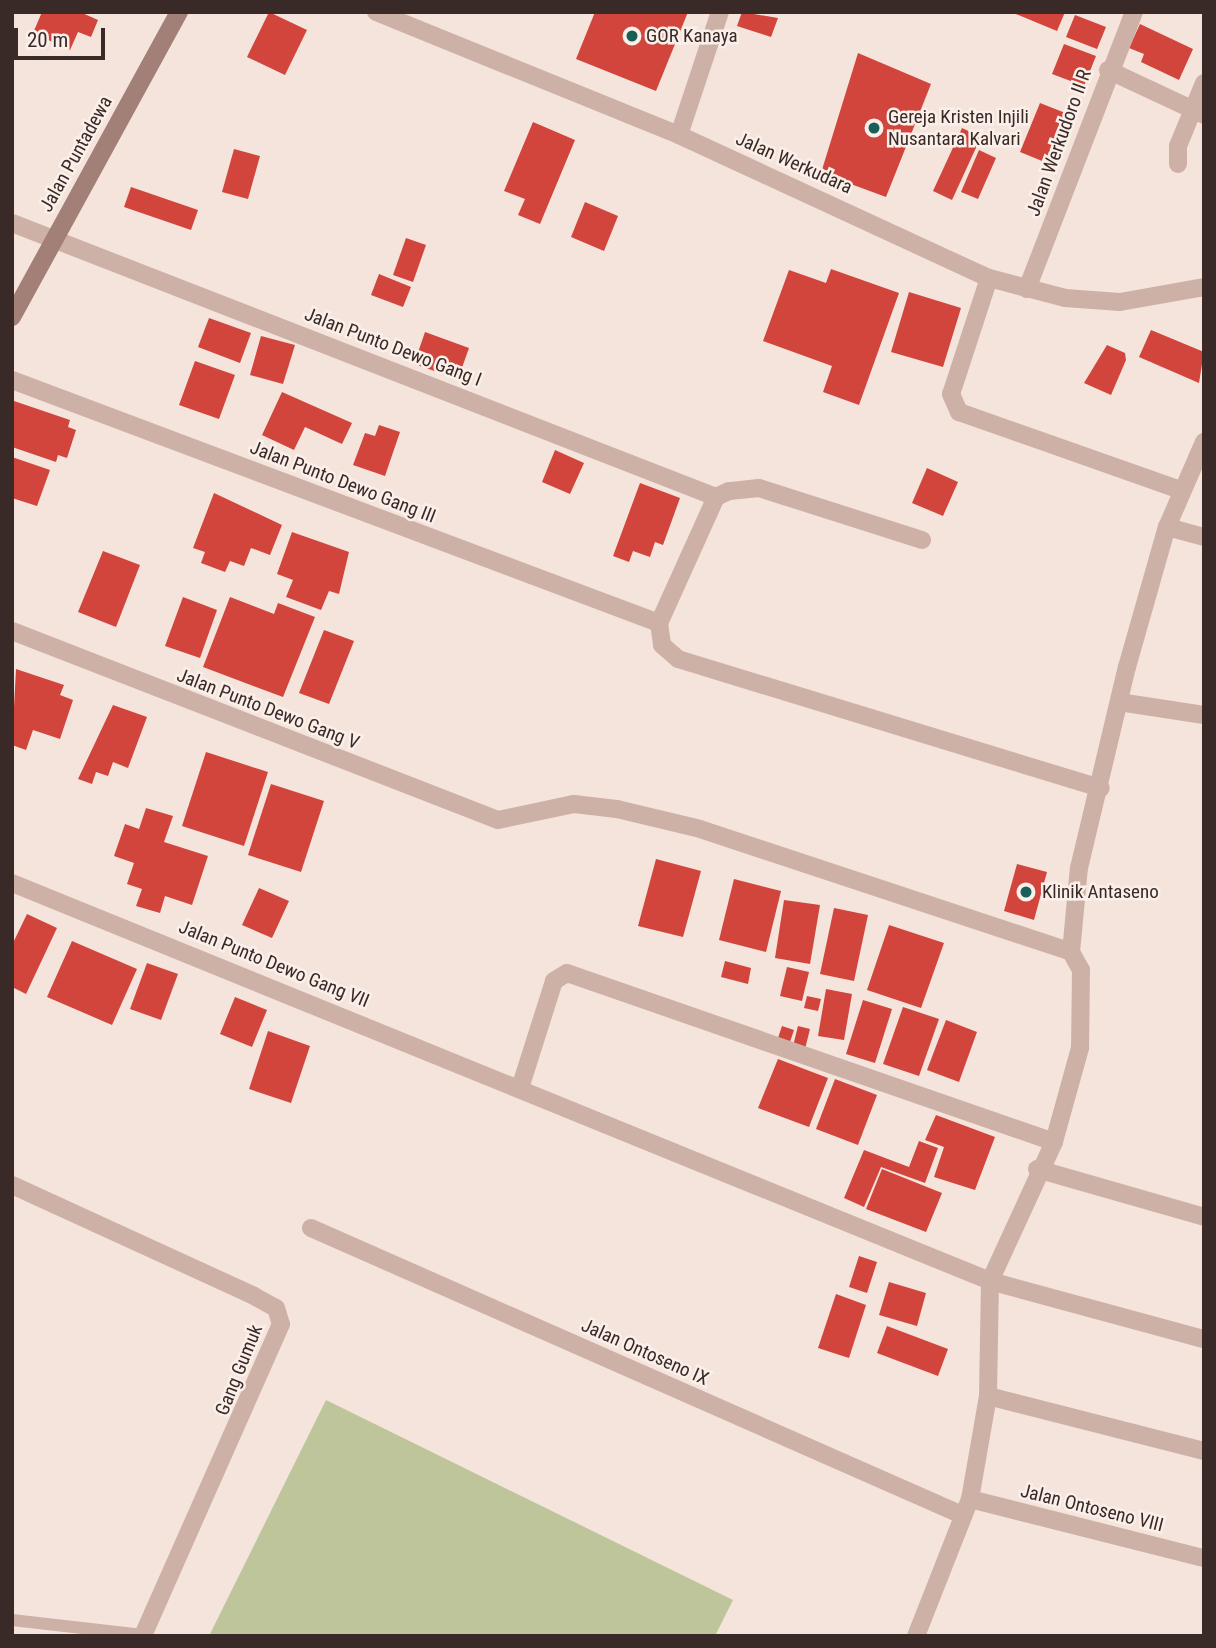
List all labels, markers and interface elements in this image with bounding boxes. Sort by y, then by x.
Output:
scale bar [18,14,108,58]
place label: GOR Kanaya [646,25,738,47]
text: 20 m [27,28,68,52]
marker: GOR Kanaya [624,28,640,44]
street label: Jalan Werkudoro II R [1022,67,1096,219]
street label: Jalan Puntadewa [35,92,117,216]
place label: Gereja Kristen Injili Nusantara Kalvari [888,106,1029,150]
marker: Gereja Kristen Injili Nusantara Kalvari [866,120,882,136]
street label: Jalan Werkudara [732,127,856,199]
street label: Jalan Punto Dewo Gang I [301,303,485,391]
street label: Jalan Punto Dewo Gang III [247,436,439,528]
street label: Jalan Punto Dewo Gang V [174,664,362,754]
place label: Klinik Antaseno [1042,881,1159,903]
marker: Klinik Antaseno [1016,882,1036,902]
street label: Jalan Punto Dewo Gang VII [176,915,372,1013]
street label: Jalan Ontoseno IX [578,1314,712,1390]
street label: Gang Gumuk [211,1321,267,1419]
street label: Jalan Ontoseno VIII [1018,1479,1166,1537]

